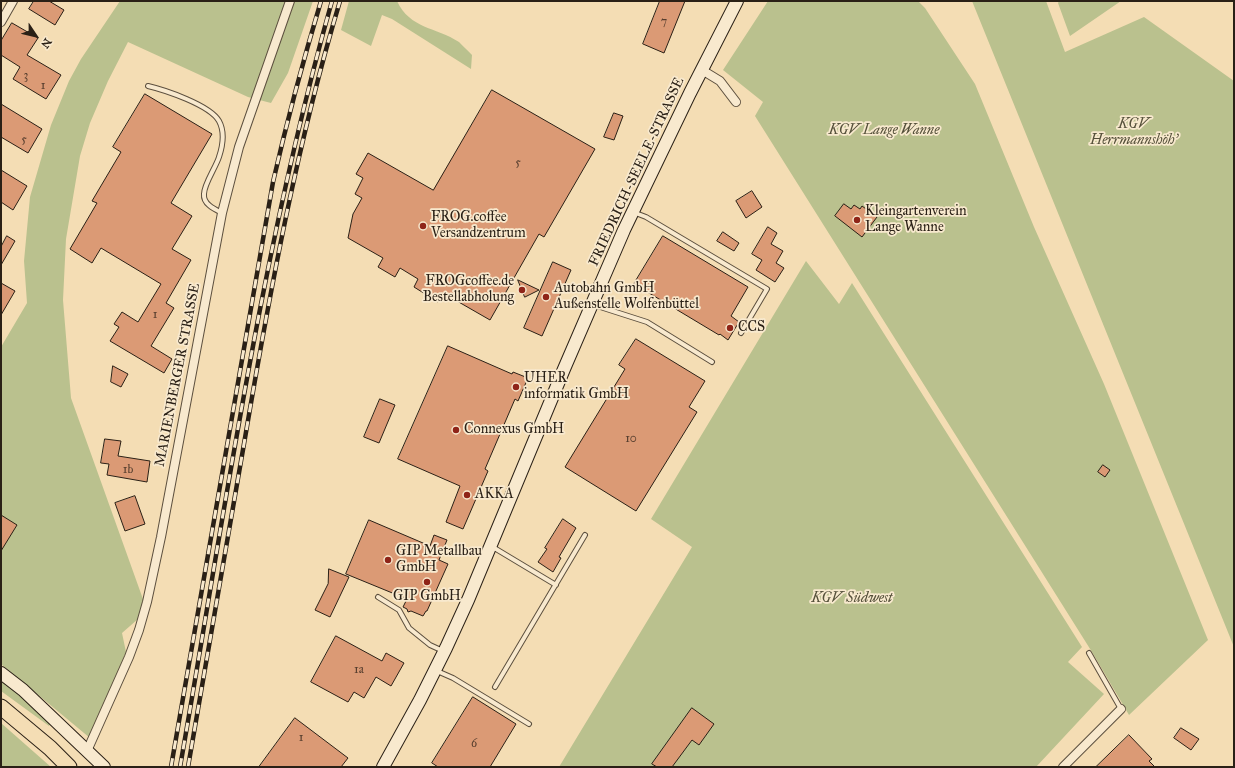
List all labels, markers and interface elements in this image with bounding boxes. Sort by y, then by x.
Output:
house number: 7 [661,15,667,29]
north arrow [16,16,56,56]
text: N [38,36,54,51]
house number: 3 [24,69,28,83]
street label: FRIEDRICH-SEELE-STRASSE [586,75,688,269]
house number: 1 [41,79,45,93]
park label: KGV Herrmannshöh' [1090,117,1178,150]
park label: KGV Lange Wanne [829,123,939,139]
house number: 5 [21,133,27,147]
house number: 5 [515,156,521,170]
place label: Kleingartenverein Lange Wanne [865,204,967,236]
place label: FROG.coffee Versandzentrum [431,210,526,242]
marker: Kleingartenverein Lange Wanne [852,215,862,225]
marker: FROG.coffee Versandzentrum [418,221,428,231]
place label: FROGcoffee.de Bestellabholung [423,274,514,306]
place label: Autobahn GmbH Außenstelle Wolfenbüttel [554,281,699,314]
street label: MARIENBERGER STRASSE [152,282,204,468]
marker: FROGcoffee.de Bestellabholung [517,285,527,295]
marker: Autobahn GmbH Außenstelle Wolfenbüttel [541,292,551,302]
house number: 1 [153,308,157,322]
place label: CCS [738,320,765,336]
marker: CCS [725,323,735,333]
place label: UHER informatik GmbH [524,371,629,404]
marker: UHER informatik GmbH [511,382,521,392]
place label: Connexus GmbH [464,422,564,438]
marker: Connexus GmbH [451,425,461,435]
house number: 10 [625,432,637,446]
house number: 1b [123,463,133,477]
place label: AKKA [475,487,514,503]
marker: AKKA [462,490,472,500]
place label: GIP Metallbau GmbH [396,544,482,576]
marker: GIP Metallbau GmbH [383,555,393,565]
marker: GIP GmbH [422,577,432,587]
place label: GIP GmbH [393,589,461,605]
park label: KGV Südwest [812,591,892,607]
house number: 1a [354,663,364,677]
house number: 1 [299,731,303,745]
house number: 6 [471,737,477,751]

